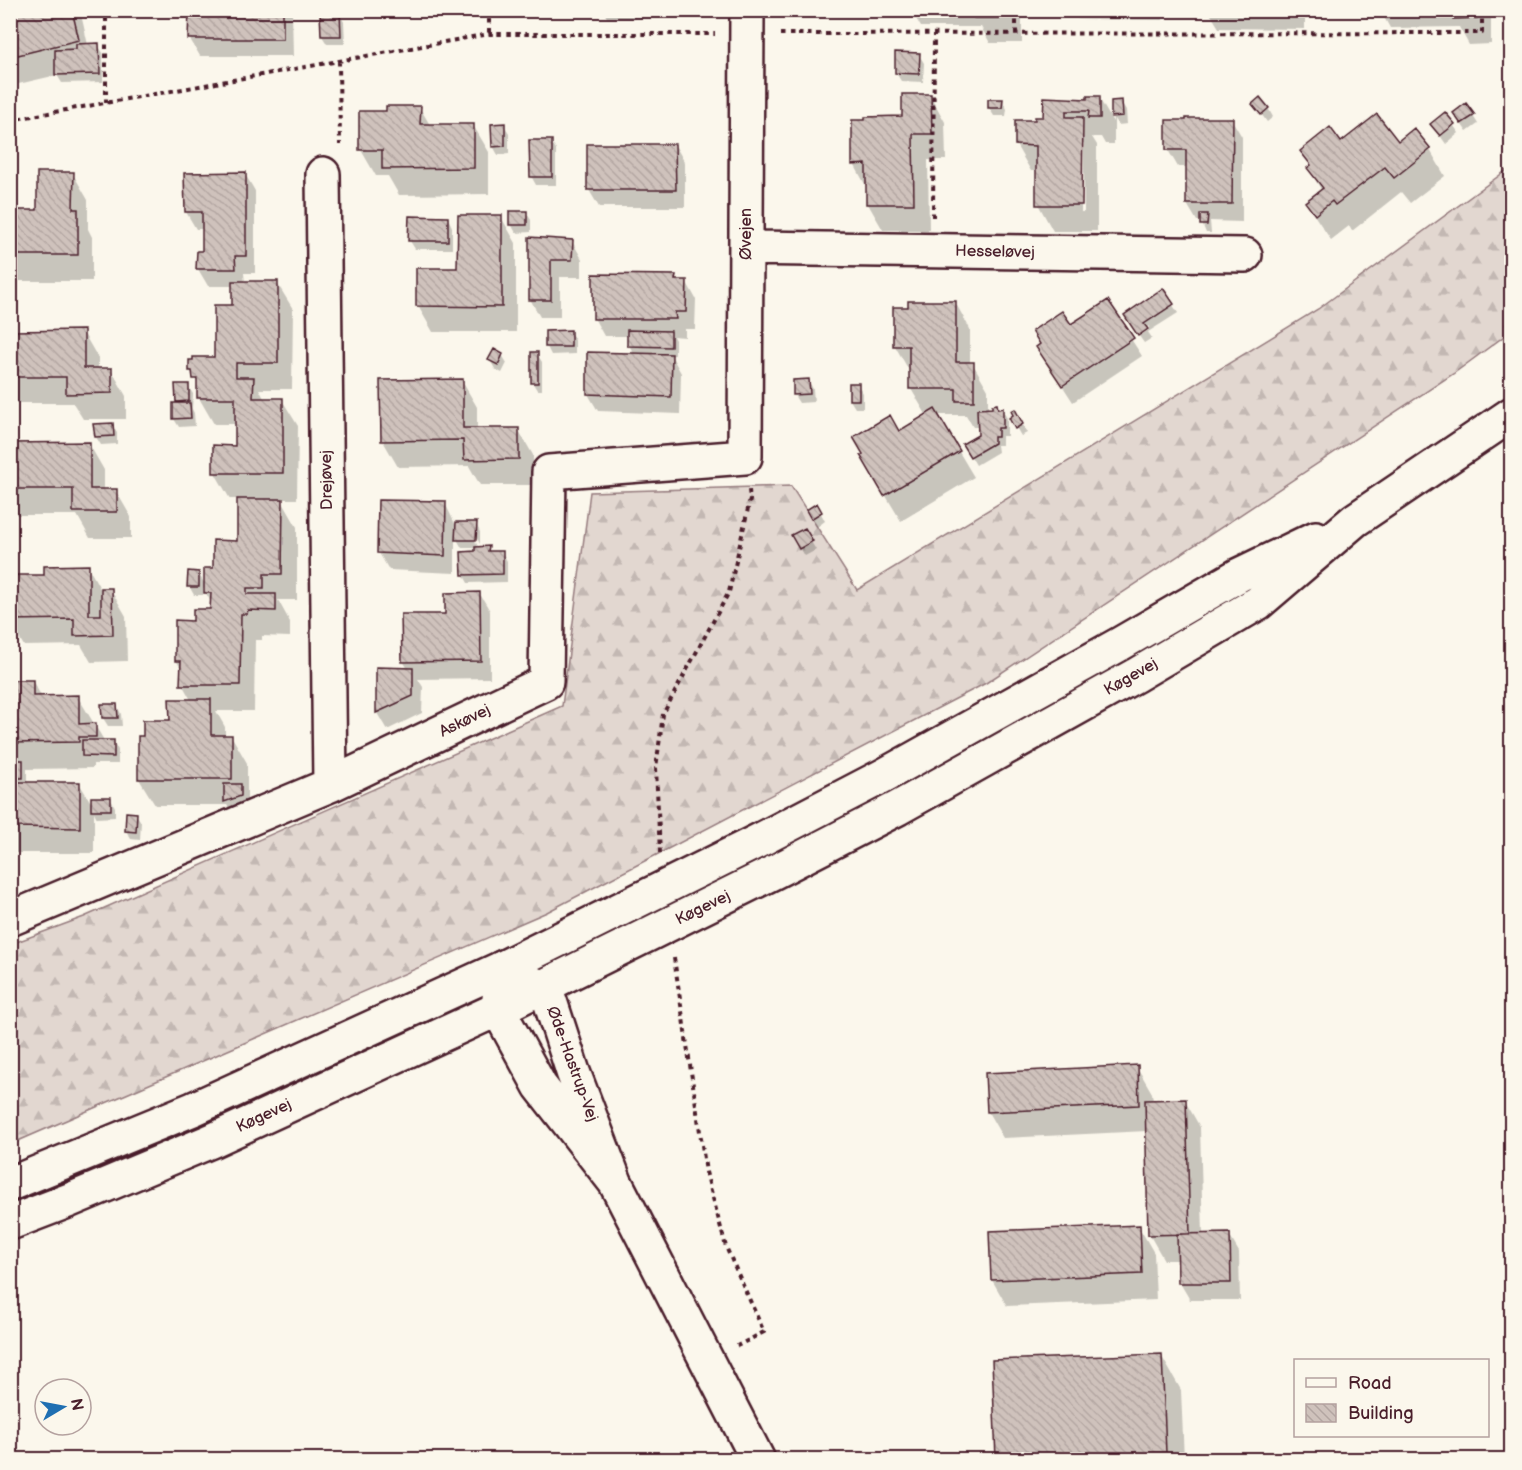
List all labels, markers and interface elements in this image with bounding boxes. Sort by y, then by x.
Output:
street label: Øvejen [737,208,756,260]
street label: Hesseløvej [955,242,1035,262]
street label: Drejøvej [317,450,337,510]
street label: Køgevej [1101,654,1161,700]
street label: Askøvej [436,701,494,741]
street label: Køgevej [672,887,734,929]
street label: Øde-Hastrup-Vej [542,1004,602,1124]
street label: Køgevej [233,1095,295,1137]
legend [1294,1359,1489,1437]
text: Road [1348,1373,1392,1394]
north arrow [33,1377,93,1437]
text: N [66,1397,87,1412]
text: Building [1348,1403,1414,1424]

